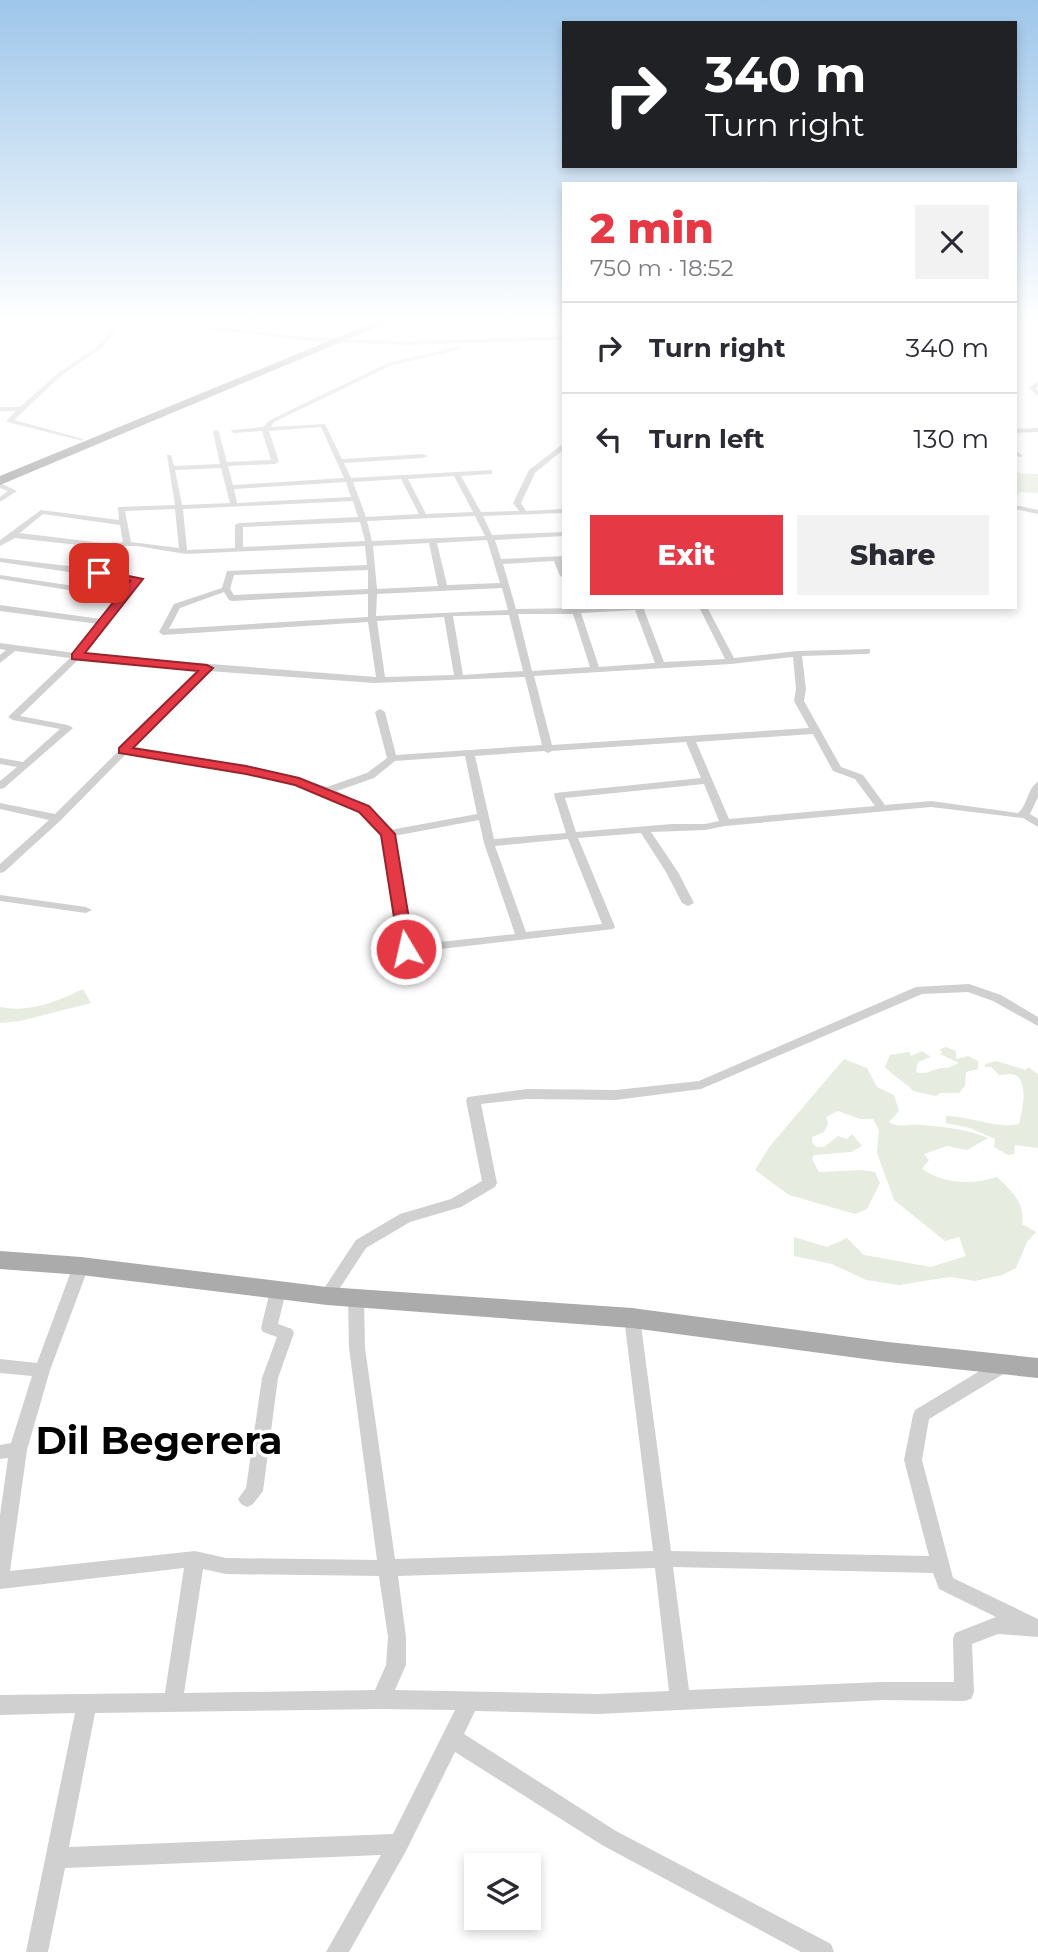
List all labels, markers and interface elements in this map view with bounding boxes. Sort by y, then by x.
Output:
text: 340 m [705,45,866,104]
icon: right [590,49,681,140]
text: Turn right [705,105,865,144]
text: 2 min [590,202,714,254]
button: close [915,205,989,279]
text: 750 m · 18:52 [590,254,733,282]
icon: right [590,329,628,367]
text: Turn right [649,332,785,364]
text: 340 m [906,332,989,364]
icon: left [590,420,628,458]
text: Turn left [649,423,765,455]
text: 130 m [913,423,989,455]
button: Exit [590,515,783,595]
button: Share [797,515,989,595]
pin [69,543,129,603]
icon: arrive [80,554,118,592]
position arrow [369,912,443,986]
district label: Dil Begerera [35,1417,283,1464]
map controls [464,1853,541,1930]
button: layers [464,1853,541,1930]

